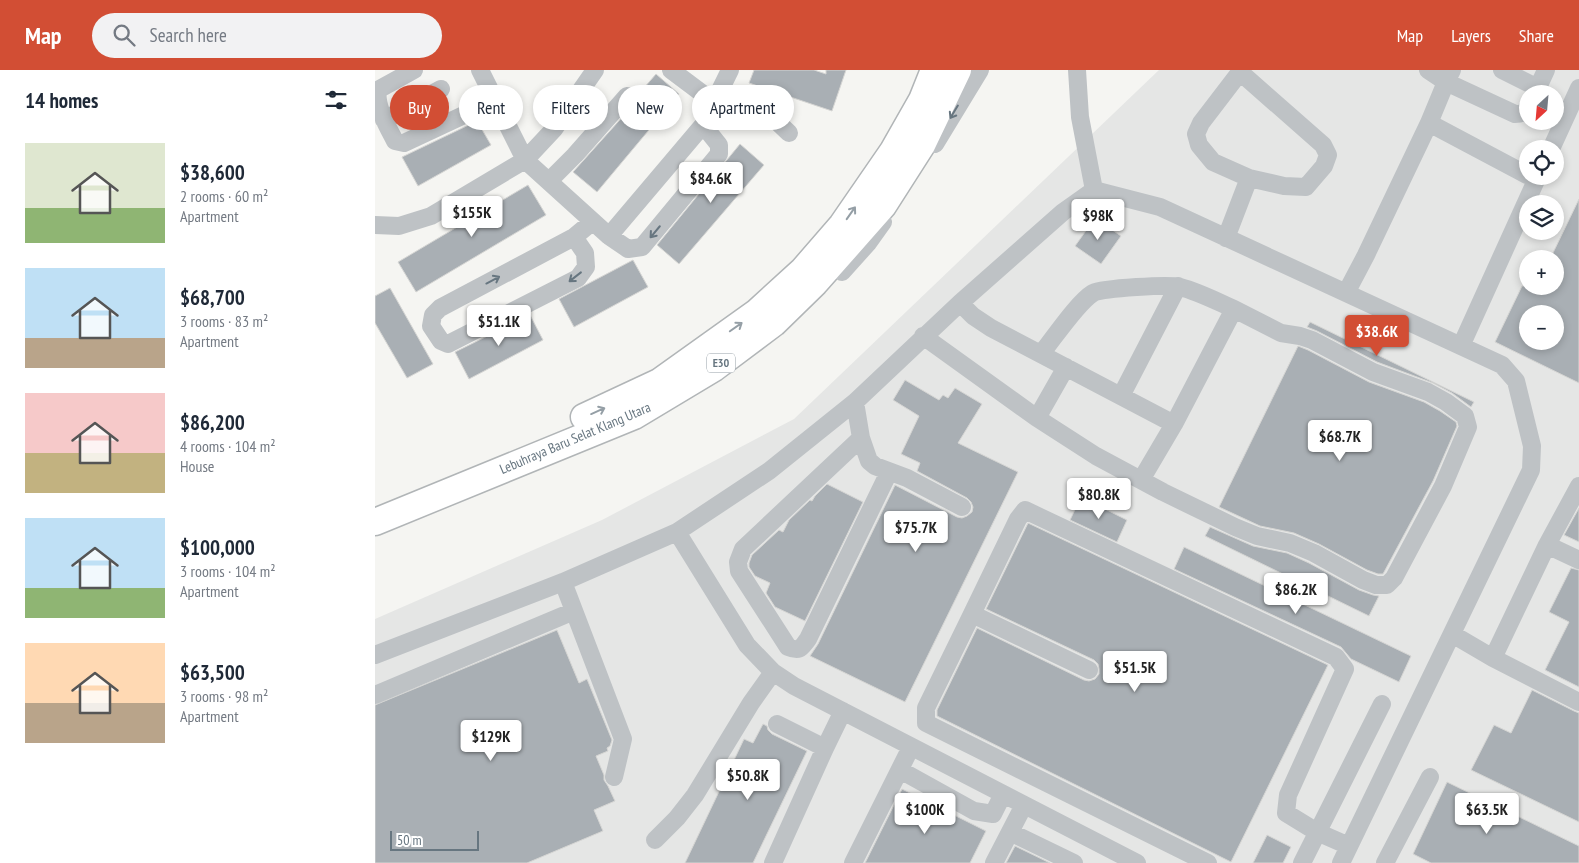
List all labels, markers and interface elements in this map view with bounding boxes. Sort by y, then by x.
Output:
search box [92,13,442,58]
text: Map [25,20,62,51]
icon: search [110,21,138,49]
text: Search here [150,23,227,47]
text: Map [1397,24,1423,47]
text: Layers [1451,24,1491,47]
text: Share [1519,24,1554,47]
chip: Buy [390,85,449,130]
chip: Rent [459,85,523,130]
chip: Filters [533,85,608,130]
chip: New [618,85,682,130]
chip: Apartment [692,85,794,130]
north arrow [1519,85,1564,130]
map controls [1519,85,1564,350]
icon: filters [322,86,350,114]
text: 14 homes [25,87,98,114]
one-way arrow [949,104,959,118]
button: locate [1519,140,1564,185]
text: $38,600 [180,159,245,186]
pin: $84.6K [670,162,752,204]
icon: home [65,163,125,223]
text: $84.6K [690,168,732,188]
text: 2 rooms · 60 m² [180,186,268,206]
button: layers [1519,195,1564,240]
pin: $155K [437,196,507,238]
pin: $98K [1068,198,1128,241]
text: $155K [453,202,491,222]
text: $98K [1082,205,1114,225]
text: Apartment [180,206,239,226]
one-way arrow [846,206,856,220]
one-way arrow [649,225,660,238]
button: + [1519,250,1564,295]
one-way arrow [569,272,582,283]
one-way arrow [485,275,500,284]
text: $68,700 [180,284,245,311]
icon: home [65,288,125,348]
pin: $51.1K [458,304,540,347]
button: − [1519,305,1564,350]
text: 3 rooms · 83 m² [180,311,268,331]
text: $51.1K [478,311,520,331]
pin: $38.6K [1336,314,1418,357]
text: $38.6K [1356,321,1398,341]
one-way arrow [729,322,743,332]
text: Apartment [180,331,239,351]
road number: E30 [707,354,735,372]
street label: Lebuhraya Baru Selat Klang Utara [497,398,653,478]
one-way arrow [590,406,605,416]
text: $86,200 [180,409,245,436]
icon: home [65,413,125,473]
pin: $68.7K [1299,420,1381,462]
text: $68.7K [1319,426,1361,446]
text: 4 rooms · 104 m² [180,436,276,456]
text: House [180,456,214,476]
pin: $80.8K [1058,478,1140,520]
text: $80.8K [1078,484,1120,504]
pin: $75.7K [875,510,957,553]
text: $75.7K [895,517,937,537]
text: $100,000 [180,534,255,561]
icon: home [65,538,125,598]
text: 3 rooms · 104 m² [180,561,276,581]
pin: $86.2K [1255,572,1337,615]
text: $86.2K [1275,579,1317,599]
text: Apartment [180,581,239,601]
pin: $51.5K [1094,650,1176,693]
text: $51.5K [1114,657,1156,677]
text: $63,500 [180,659,245,686]
icon: home [65,663,125,723]
text: 3 rooms · 98 m² [180,686,268,706]
text: Apartment [180,706,239,726]
pin: $129K [456,720,526,762]
text: $129K [472,726,510,746]
pin: $50.8K [707,758,789,801]
text: $50.8K [727,765,769,785]
pin: $100K [890,792,960,835]
pin: $63.5K [1446,792,1528,835]
text: $100K [906,799,944,819]
text: $63.5K [1466,799,1508,819]
scale bar [390,828,479,851]
text: 50 m [397,831,422,849]

